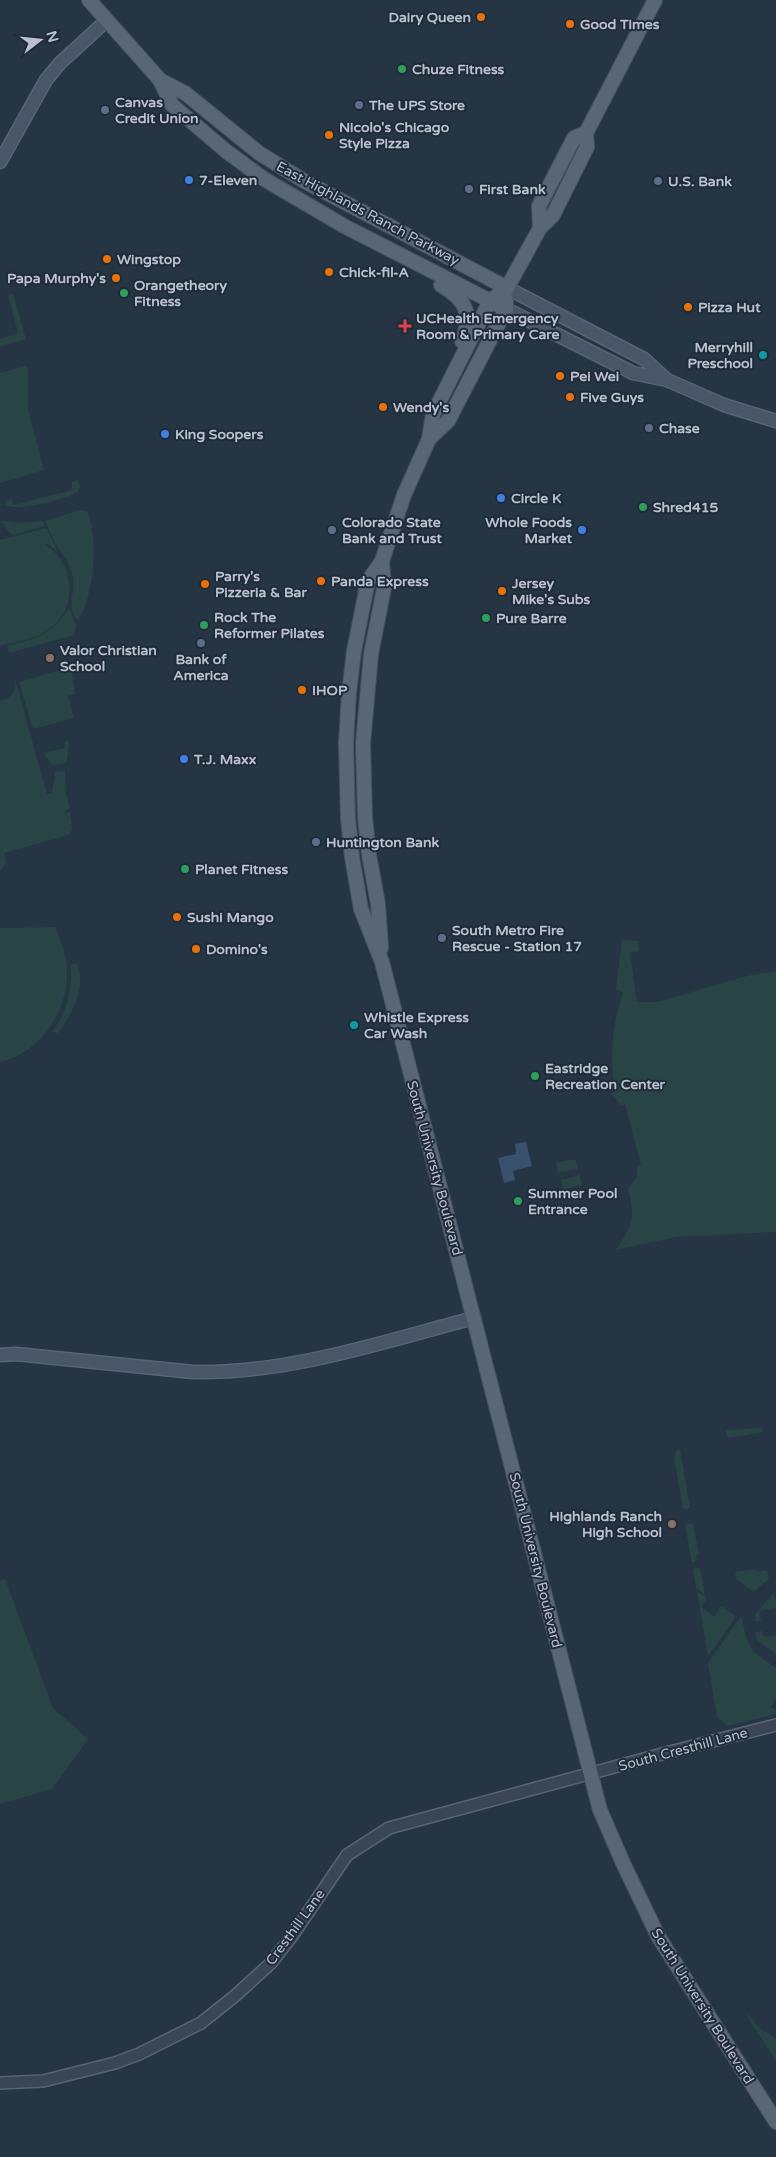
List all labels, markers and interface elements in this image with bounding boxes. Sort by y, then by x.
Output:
place label: Dairy Queen [389,9,471,26]
marker: Dairy Queen [475,11,487,23]
north arrow [15,15,65,65]
place label: Good Times [580,16,660,33]
marker: Good Times [564,18,576,30]
text: N [42,29,62,44]
place label: Chuze Fitness [412,61,505,78]
marker: Chuze Fitness [396,63,408,75]
place label: Canvas Credit Union [115,94,198,127]
place label: The UPS Store [368,97,465,114]
marker: The UPS Store [353,99,365,111]
marker: Canvas Credit Union [99,104,111,116]
place label: Nicolo's Chicago Style Pizza [339,119,450,152]
marker: Nicolo's Chicago Style Pizza [323,129,335,141]
street label: East Highlands Ranch Parkway [273,158,463,269]
place label: 7-Eleven [199,172,257,189]
place label: U.S. Bank [668,173,732,190]
marker: 7-Eleven [183,174,195,186]
marker: U.S. Bank [652,175,664,187]
place label: First Bank [479,181,546,198]
marker: First Bank [463,183,475,195]
place label: Wingstop [117,251,181,268]
marker: Wingstop [101,253,113,265]
place label: Chick-fil-A [339,264,409,281]
marker: Chick-fil-A [323,266,335,278]
place label: Papa Murphy's [7,270,106,287]
marker: Papa Murphy's [110,272,122,284]
place label: Orangetheory Fitness [134,277,227,310]
marker: Orangetheory Fitness [118,287,130,299]
place label: Pizza Hut [698,299,761,316]
marker: Pizza Hut [682,301,694,313]
place label: UCHealth Emergency Room & Primary Care [416,310,560,343]
marker: UCHealth Emergency Room & Primary Care [398,319,412,333]
place label: Merryhill Preschool [687,339,753,372]
marker: Merryhill Preschool [757,349,769,361]
place label: Pei Wei [570,368,619,385]
marker: Pei Wei [554,370,566,382]
place label: Five Guys [580,389,644,406]
marker: Five Guys [564,391,576,403]
place label: Wendy's [393,399,449,416]
marker: Wendy's [377,401,389,413]
place label: Chase [659,420,700,437]
marker: Chase [643,422,655,434]
place label: King Soopers [175,426,264,443]
marker: King Soopers [159,428,171,440]
place label: Circle K [511,490,562,507]
marker: Circle K [495,492,507,504]
place label: Shred415 [653,499,719,516]
marker: Shred415 [637,501,649,513]
place label: Colorado State Bank and Trust [342,514,442,547]
place label: Whole Foods Market [485,514,573,547]
marker: Colorado State Bank and Trust [326,524,338,536]
marker: Whole Foods Market [576,524,588,536]
place label: Parry's Pizzeria & Bar [215,568,307,601]
place label: Panda Express [331,573,429,590]
marker: Panda Express [315,575,327,587]
place label: Jersey Mike's Subs [511,575,591,608]
marker: Parry's Pizzeria & Bar [199,578,211,590]
marker: Jersey Mike's Subs [496,585,508,597]
place label: Rock The Reformer Pilates [214,609,325,642]
place label: Pure Barre [496,610,567,627]
marker: Pure Barre [480,612,492,624]
marker: Rock The Reformer Pilates [198,619,210,631]
marker: Bank of America [195,637,207,649]
place label: Valor Christian School [60,642,157,675]
place label: Bank of America [173,651,229,684]
marker: Valor Christian School [44,652,56,664]
place label: IHOP [312,682,348,699]
marker: IHOP [296,684,308,696]
place label: T.J. Maxx [193,751,257,768]
marker: T.J. Maxx [178,753,190,765]
place label: Huntington Bank [326,834,439,851]
marker: Huntington Bank [310,836,322,848]
place label: Planet Fitness [195,861,288,878]
marker: Planet Fitness [179,863,191,875]
place label: Sushi Mango [187,909,274,926]
marker: Sushi Mango [171,911,183,923]
place label: South Metro Fire Rescue - Station 17 [452,922,582,955]
marker: South Metro Fire Rescue - Station 17 [436,932,448,944]
place label: Domino's [206,941,268,958]
marker: Domino's [190,943,202,955]
place label: Whistle Express Car Wash [364,1009,469,1042]
marker: Whistle Express Car Wash [348,1019,360,1031]
place label: Eastridge Recreation Center [545,1060,666,1093]
marker: Eastridge Recreation Center [529,1070,541,1082]
street label: South University Boulevard [403,1079,466,1257]
place label: Summer Pool Entrance [528,1185,617,1218]
marker: Summer Pool Entrance [512,1195,524,1207]
street label: South University Boulevard [505,1471,566,1650]
place label: Highlands Ranch High School [549,1508,662,1541]
marker: Highlands Ranch High School [666,1518,678,1530]
street label: South Cresthill Lane [617,1724,750,1775]
street label: Cresthill Lane [262,1886,329,1969]
street label: South University Boulevard [648,1925,757,2087]

